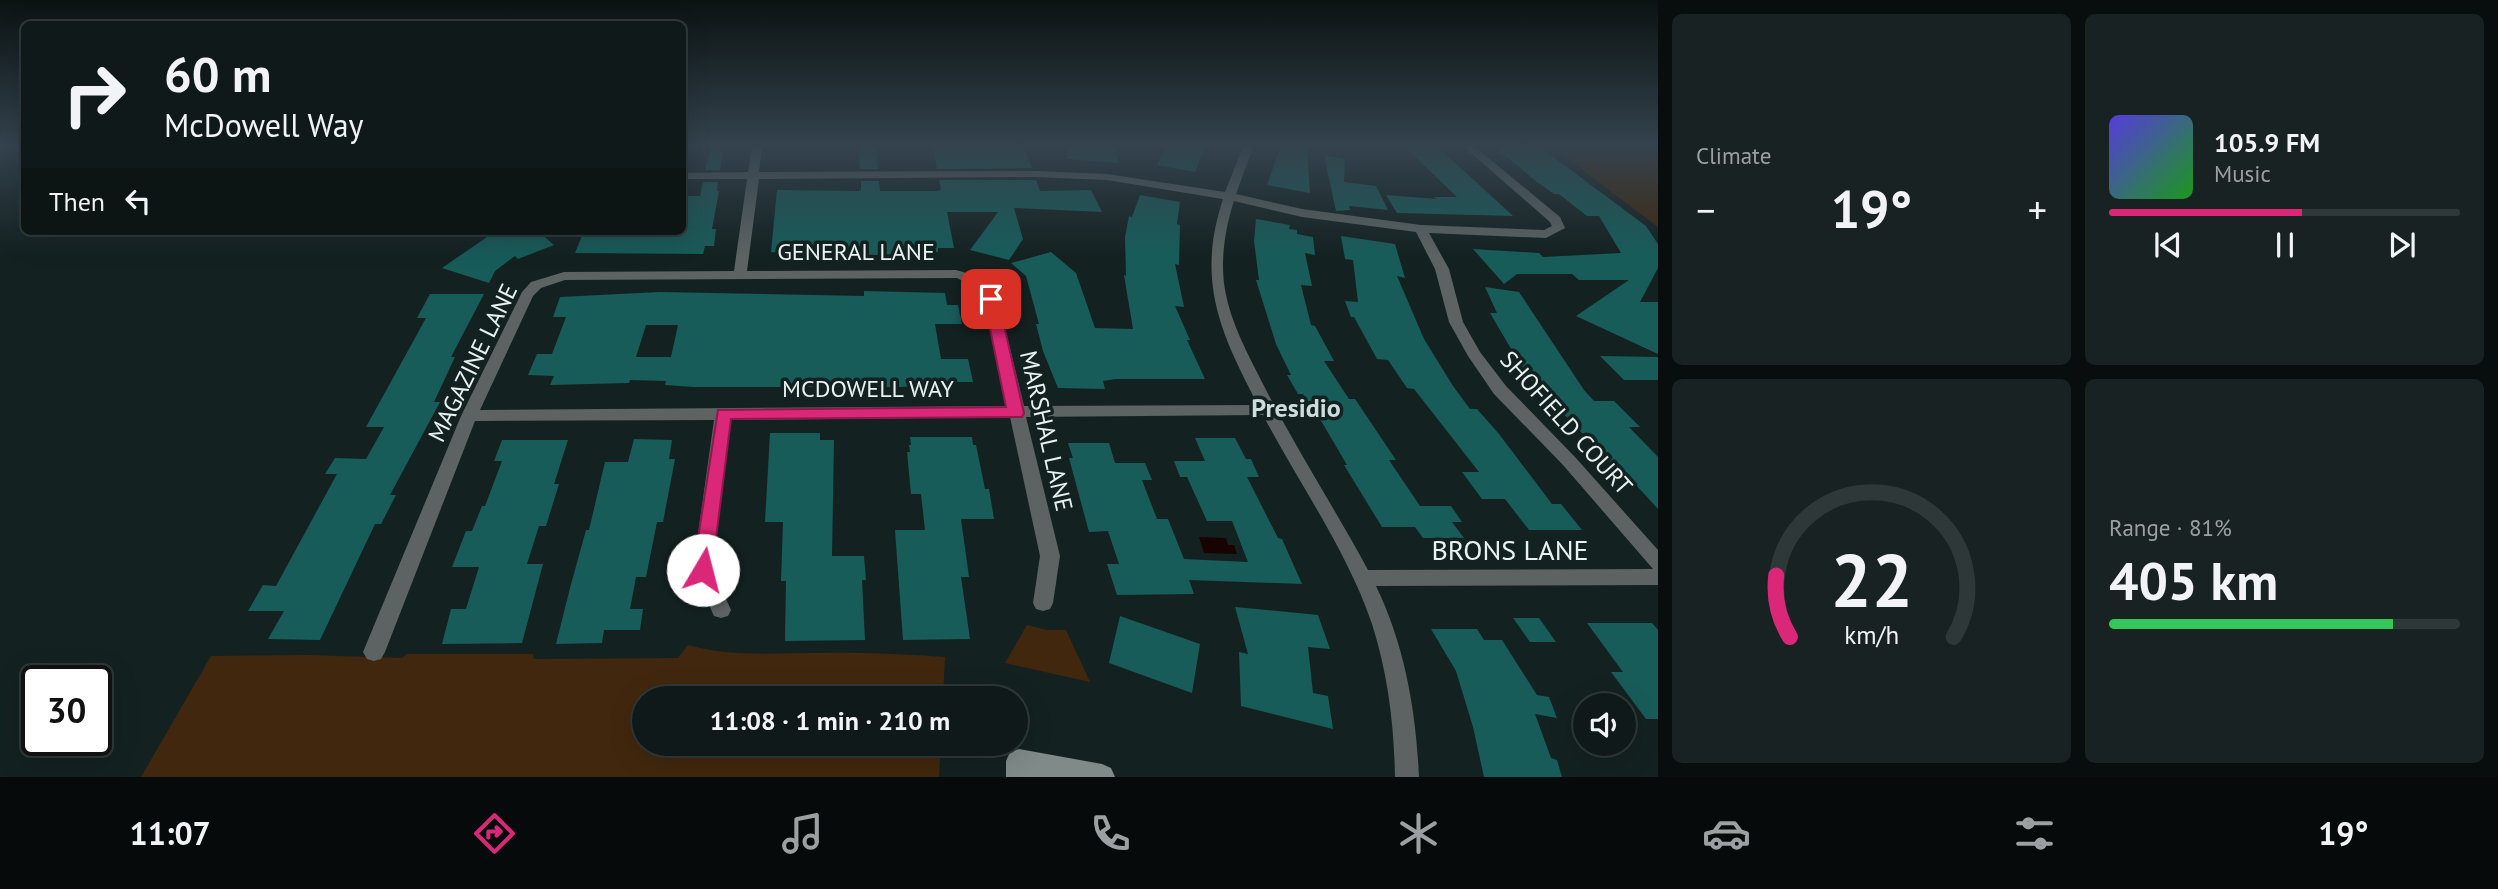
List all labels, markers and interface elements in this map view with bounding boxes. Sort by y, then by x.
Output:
text: 60 m [164,42,271,106]
icon: right [49,49,140,140]
text: McDowell Way [164,104,364,146]
text: 105.9 FM [2214,126,2320,159]
text: Climate [1696,141,1771,170]
text: Music [2214,159,2271,188]
text: 19° [1831,175,1912,242]
icon: left [119,182,157,220]
text: Then [49,185,105,218]
text: − [1696,185,1715,234]
text: + [2028,185,2047,234]
icon: previous [2149,226,2187,264]
icon: pause [2266,226,2304,264]
icon: next [2383,226,2421,264]
street label: GENERAL LANE [777,236,935,267]
pin [961,269,1021,329]
street label: MAGAZINE LANE [421,279,524,447]
icon: arrive [972,280,1010,318]
street label: SHOFIELD COURT [1494,344,1639,501]
street label: MARSHAL LANE [1013,348,1080,514]
street label: MCDOWELL WAY [782,373,955,404]
district label: Presidio [1251,391,1341,424]
text: Range · 81% [2109,513,2232,542]
street label: BRONS LANE [1432,531,1589,568]
position arrow [666,533,740,607]
text: 22 [1830,533,1913,627]
text: 405 km [2109,547,2278,614]
text: km/h [1844,619,1899,651]
speed limit sign: 30 [21,665,112,756]
map controls [1573,693,1636,756]
button: sound [1573,693,1636,756]
text: 11:08 · 1 min · 210 m [710,704,950,737]
icon: directions [470,809,519,858]
icon: music [778,809,827,858]
icon: phone [1086,809,1135,858]
icon: climate [1394,809,1443,858]
icon: car [1702,809,1751,858]
icon: filters [2010,809,2059,858]
text: 11:07 [130,812,211,854]
text: 19° [2318,812,2368,854]

